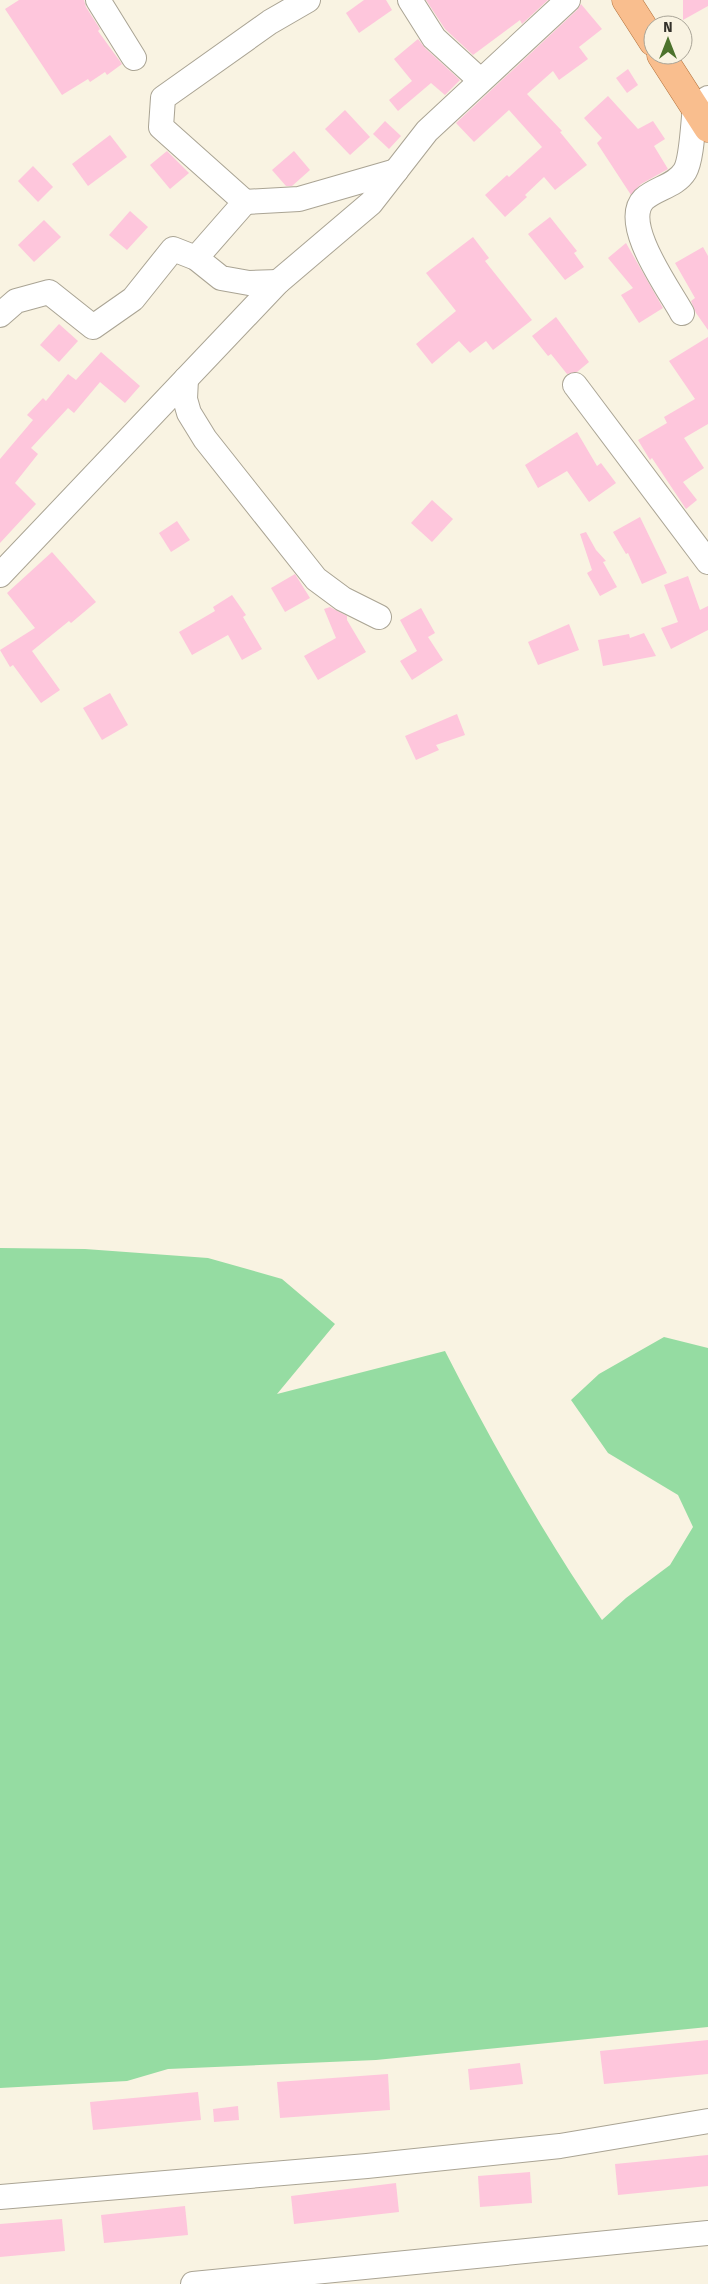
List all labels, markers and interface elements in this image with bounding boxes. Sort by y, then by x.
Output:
north arrow [643,15,693,65]
text: N [663,19,673,36]

